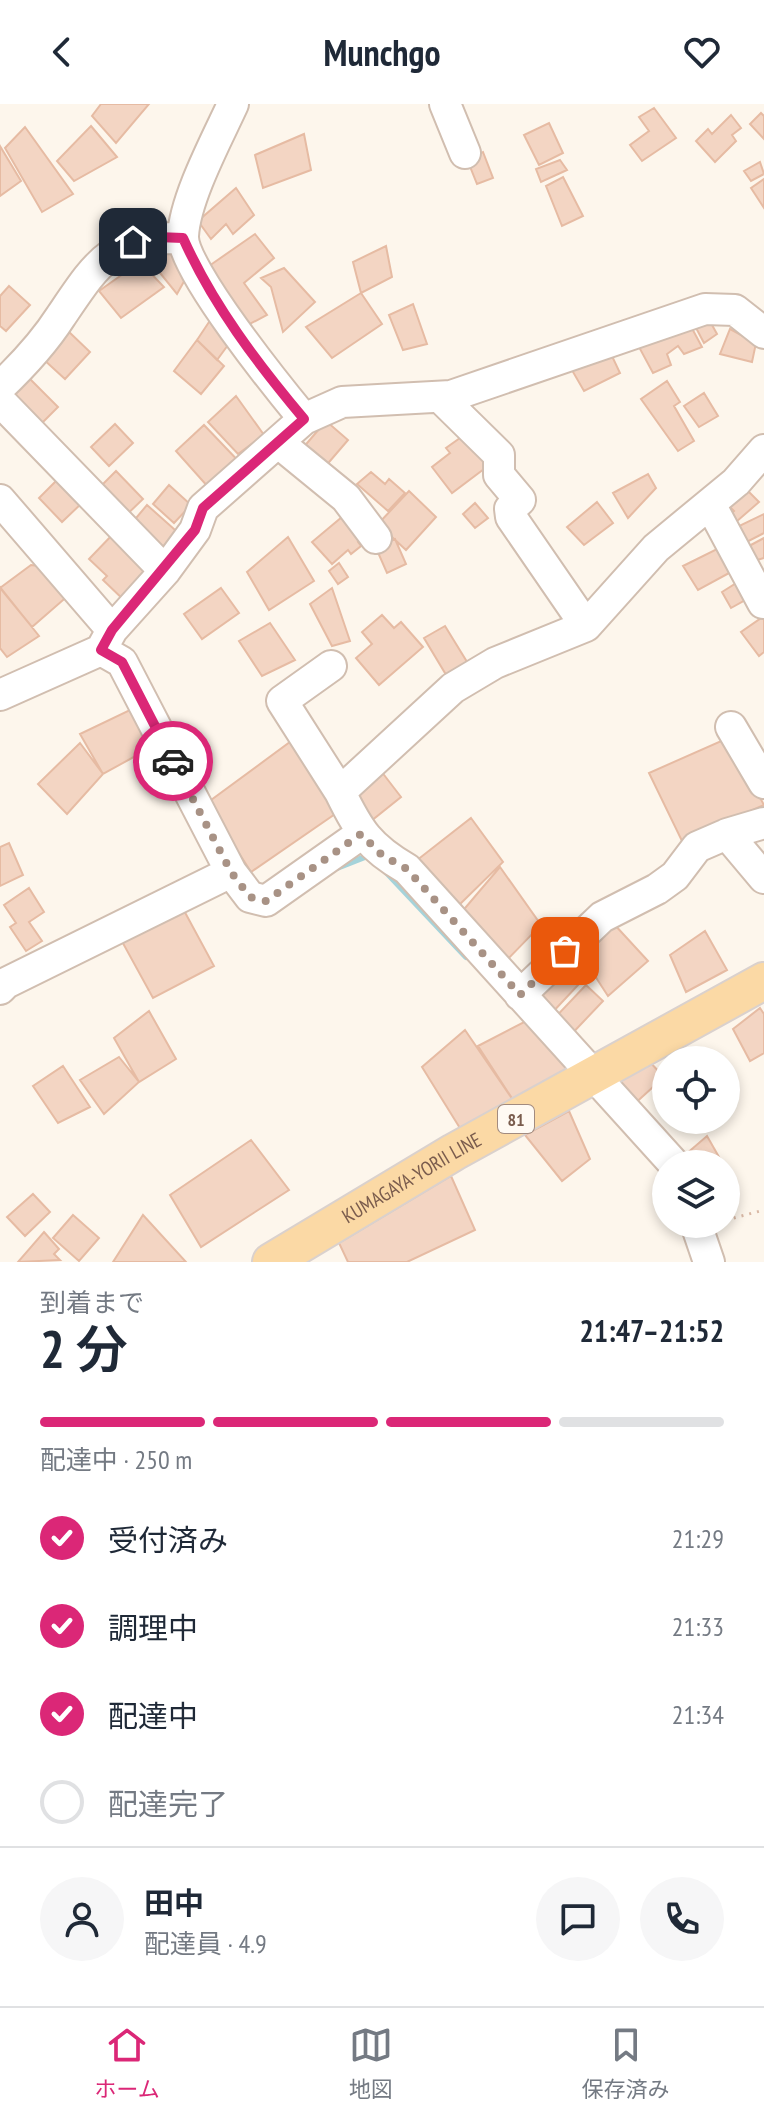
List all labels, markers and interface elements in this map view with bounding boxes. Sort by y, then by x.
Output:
text: Munchgo [324,29,440,76]
icon: back [40,30,84,74]
icon: heart [680,30,724,74]
pin [99,208,167,276]
icon: home [111,220,155,264]
courier [133,721,213,801]
icon: car [151,739,195,783]
pin [531,917,599,985]
icon: bag [543,929,587,973]
map controls [652,1046,740,1238]
button: locate [652,1046,740,1134]
road number: 81 [498,1105,534,1133]
street label: KUMAGAYA-YORII LINE [337,1126,486,1229]
button: layers [652,1150,740,1238]
text: 到着まで [40,1286,144,1319]
text: 21:47–21:52 [580,1311,724,1350]
text: 2 分 [40,1315,128,1382]
text: 配達中 · 250 m [40,1443,192,1476]
icon: check [40,1516,84,1560]
text: 受付済み [108,1520,228,1559]
text: 21:29 [672,1522,724,1555]
icon: check [40,1604,84,1648]
text: 調理中 [108,1608,198,1647]
text: 21:33 [672,1610,724,1643]
icon: check [40,1692,84,1736]
text: 配達中 [108,1696,198,1735]
text: 21:34 [672,1698,724,1731]
text: 配達完了 [108,1784,228,1823]
button: person [40,1877,124,1961]
button: chat [536,1877,620,1961]
button: phone [640,1877,724,1961]
text: 田中 [144,1883,204,1922]
text: 配達員 · 4.9 [144,1927,267,1960]
tab: ホーム [94,2023,160,2103]
tab: 地図 [349,2023,393,2103]
tab: 保存済み [582,2023,670,2103]

